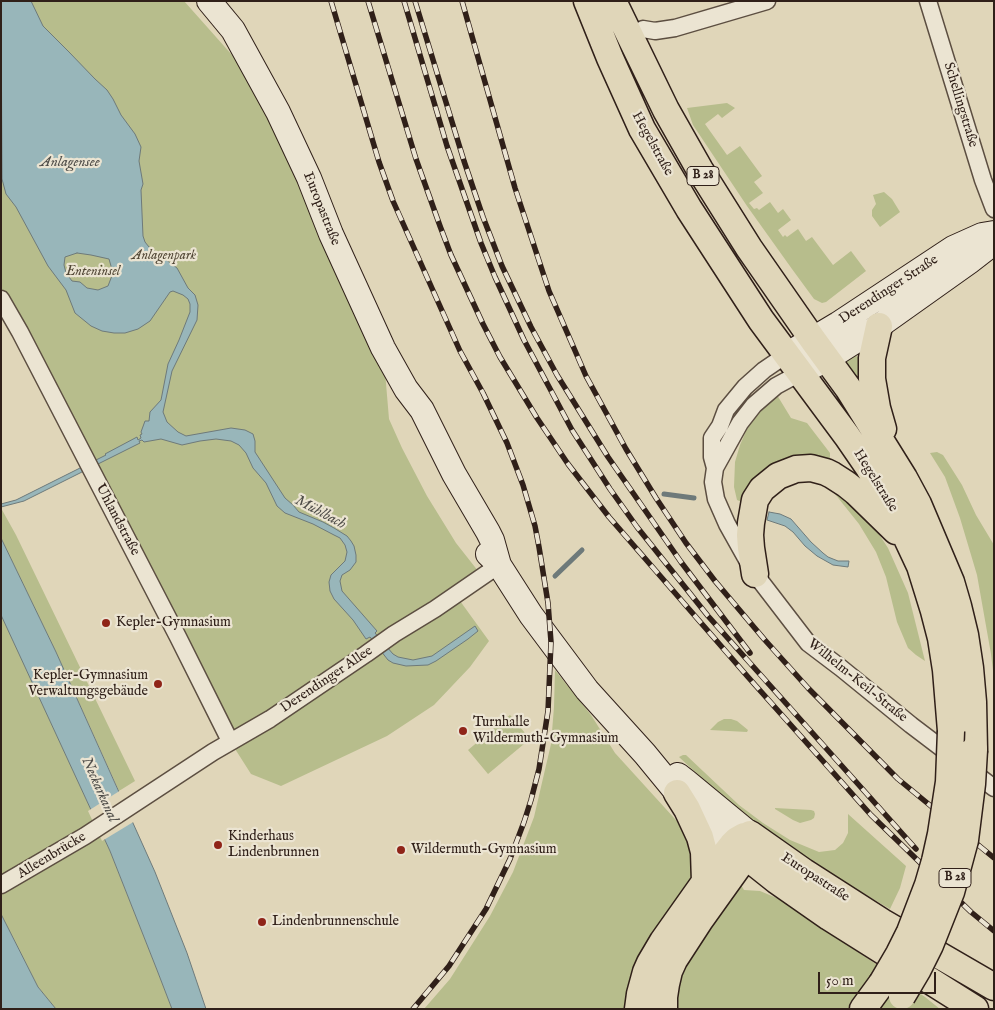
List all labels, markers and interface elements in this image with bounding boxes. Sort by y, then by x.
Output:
street label: Schellingstraße [939,60,981,150]
street label: Hegelstraße [628,109,676,179]
water label: Anlagensee [40,154,100,172]
road number: B 28 [687,167,719,186]
street label: Europastraße [299,170,343,248]
park label: Anlagenpark [132,248,196,264]
street label: Derendinger Straße [836,252,942,328]
park label: Enteninsel [66,264,120,280]
street label: Hegelstraße [849,447,901,515]
street label: Uhlandstraße [91,481,143,559]
water label: Mühlbach [291,492,349,534]
place label: Kepler-Gymnasium [116,615,231,631]
marker: Kepler-Gymnasium [100,617,112,629]
street label: Wilhelm-Keil-Straße [804,636,910,726]
street label: Derendinger Allee [278,643,376,717]
place label: Kepler-Gymnasium Verwaltungsgebäude [28,668,148,700]
marker: Kepler-Gymnasium Verwaltungsgebäude [152,678,164,690]
place label: Turnhalle Wildermuth-Gymnasium [473,715,619,748]
marker: Turnhalle Wildermuth-Gymnasium [457,725,469,737]
water label: Neckarkanal [77,755,121,825]
street label: Alleenbrücke [15,829,89,883]
place label: Kinderhaus Lindenbrunnen [228,829,319,862]
marker: Kinderhaus Lindenbrunnen [212,839,224,851]
place label: Wildermuth-Gymnasium [411,842,557,858]
marker: Wildermuth-Gymnasium [395,844,407,856]
street label: Europastraße [778,850,852,906]
road number: B 28 [939,868,971,888]
place label: Lindenbrunnenschule [272,914,399,930]
marker: Lindenbrunnenschule [256,916,268,928]
scale bar [820,962,938,994]
text: 50 m [826,971,854,990]

